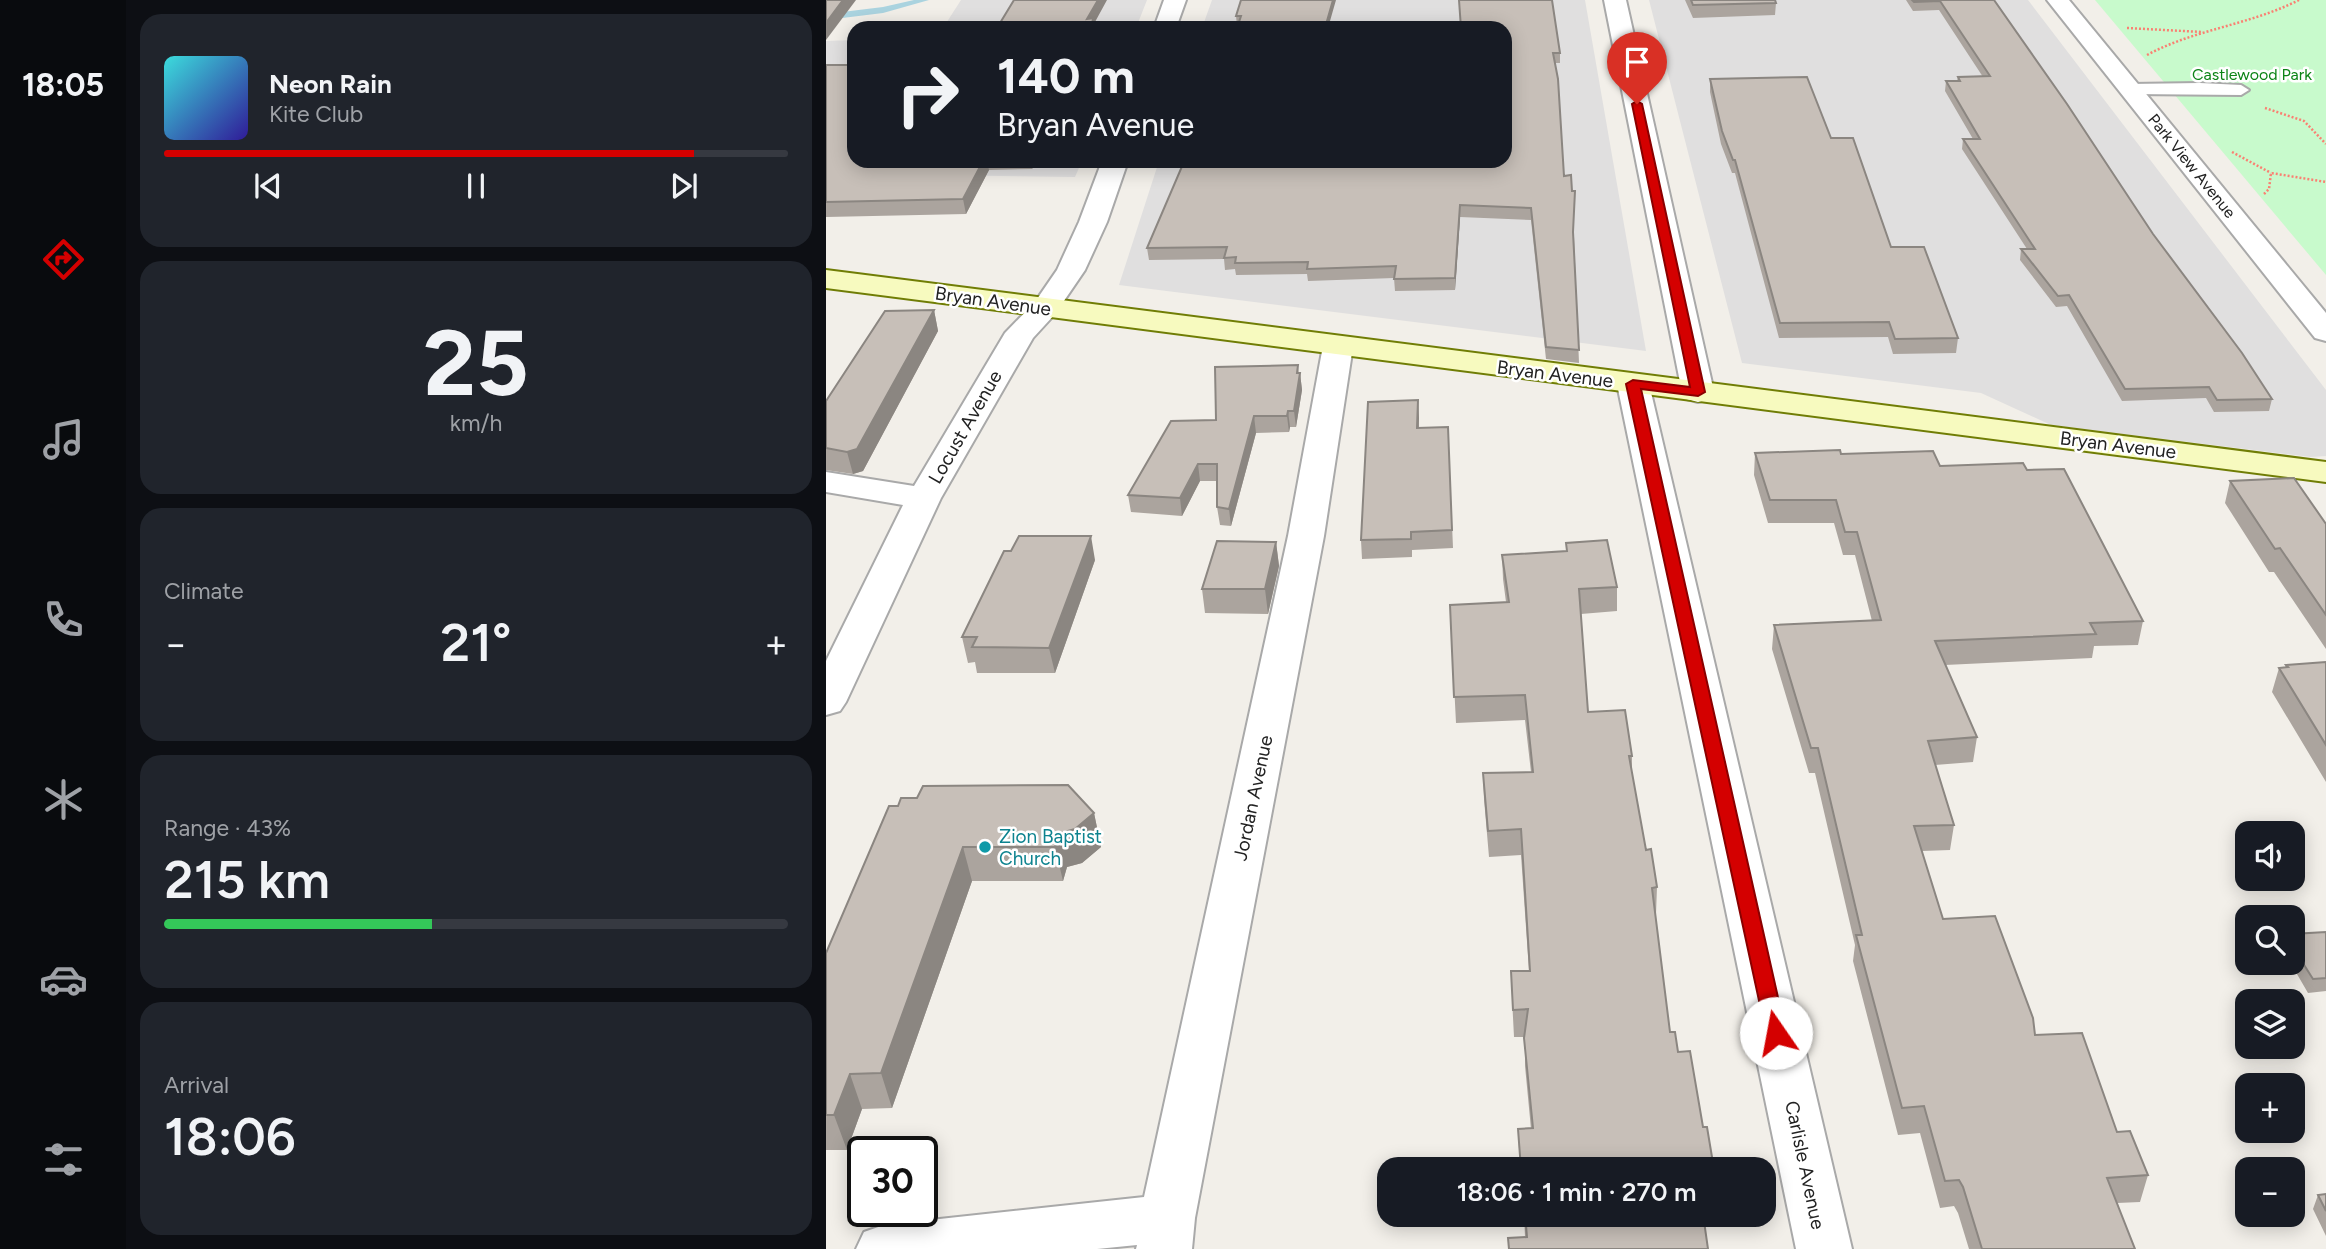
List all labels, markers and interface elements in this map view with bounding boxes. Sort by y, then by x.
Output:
pin [1607,32,1667,104]
icon: arrive [1618,43,1656,81]
text: 140 m [997,46,1135,105]
icon: right [882,49,973,140]
park label: Castlewood Park [2192,65,2312,84]
text: 18:05 [22,66,104,104]
text: Neon Rain [269,68,392,100]
text: Kite Club [269,100,363,128]
text: Bryan Avenue [997,106,1194,144]
street label: Park View Avenue [2144,110,2240,222]
icon: previous [249,167,287,205]
icon: pause [457,167,495,205]
icon: next [665,167,703,205]
icon: directions [39,235,88,284]
street label: Bryan Avenue [933,281,1053,321]
text: 25 [423,309,529,418]
street label: Bryan Avenue [1496,355,1614,393]
street label: Locust Avenue [923,366,1007,488]
text: km/h [450,409,502,437]
icon: music [39,415,88,464]
street label: Bryan Avenue [2059,426,2177,464]
text: Climate [164,577,243,605]
icon: phone [39,595,88,644]
text: 21° [441,612,511,674]
text: − [164,621,188,667]
text: + [764,621,788,667]
street label: Jordan Avenue [1228,733,1278,863]
icon: climate [39,775,88,824]
text: Range · 43% [164,814,291,842]
map controls [2235,821,2305,1227]
button: sound [2235,821,2305,891]
place label: Zion Baptist Church [999,825,1102,870]
marker: Zion Baptist Church [977,839,993,855]
text: 215 km [164,849,330,911]
button: search [2235,905,2305,975]
icon: car [39,955,88,1004]
button: layers [2235,989,2305,1059]
position arrow [1739,996,1813,1070]
text: Arrival [164,1071,229,1099]
button: + [2235,1073,2305,1143]
street label: Carlisle Avenue [1780,1099,1830,1231]
text: 18:06 [164,1106,296,1168]
icon: filters [39,1135,88,1184]
speed limit sign: 30 [847,1136,938,1227]
button: − [2235,1157,2305,1227]
text: 18:06 · 1 min · 270 m [1457,1176,1696,1208]

